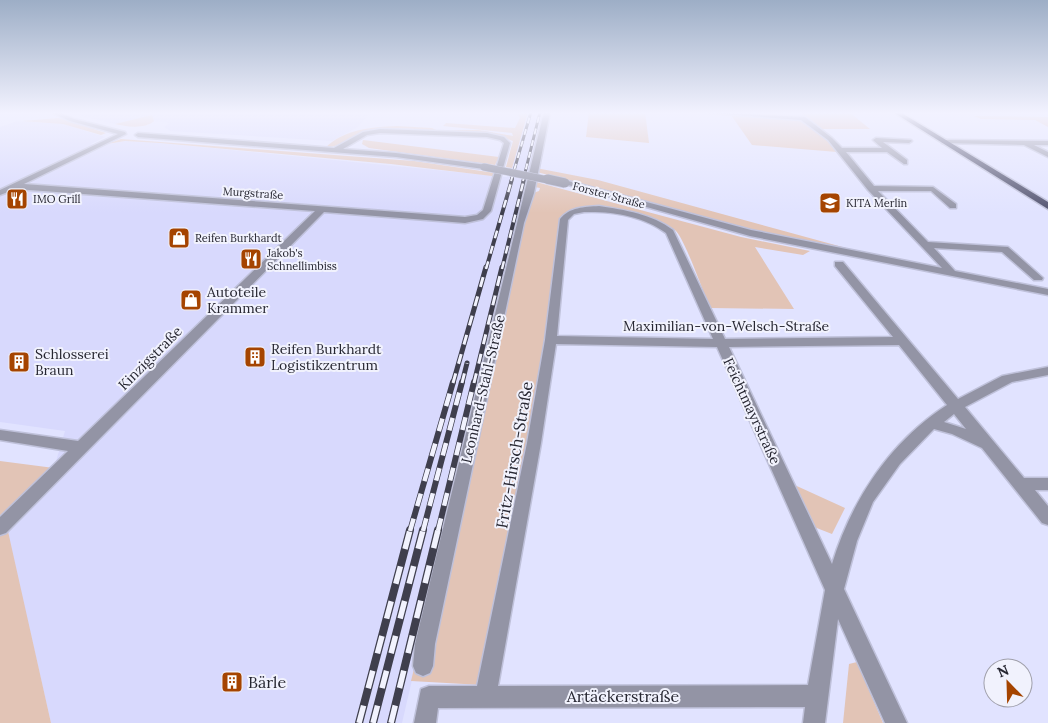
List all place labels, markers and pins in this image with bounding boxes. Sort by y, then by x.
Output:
restaurant icon: IMO Grill [5,187,29,211]
school or university icon: KITA Merlin [818,191,842,215]
place label: IMO Grill [33,192,81,206]
place label: KITA Merlin [846,196,908,210]
shop icon: Reifen Burkhardt [167,226,191,250]
place label: Reifen Burkhardt [195,231,283,245]
place label: Jakob's Schnellimbiss [266,246,337,273]
restaurant icon: Jakob's Schnellimbiss [239,247,263,271]
place label: Autoteile Krammer [206,283,268,317]
shop icon: Autoteile Krammer [179,288,203,312]
place label: Reifen Burkhardt Logistikzentrum [271,340,382,374]
place label: Schlosserei Braun [35,345,109,379]
building icon: Reifen Burkhardt Logistikzentrum [243,345,267,369]
building icon: Schlosserei Braun [7,350,31,374]
building icon: Bärle [220,670,244,694]
place label: Bärle [248,672,286,692]

